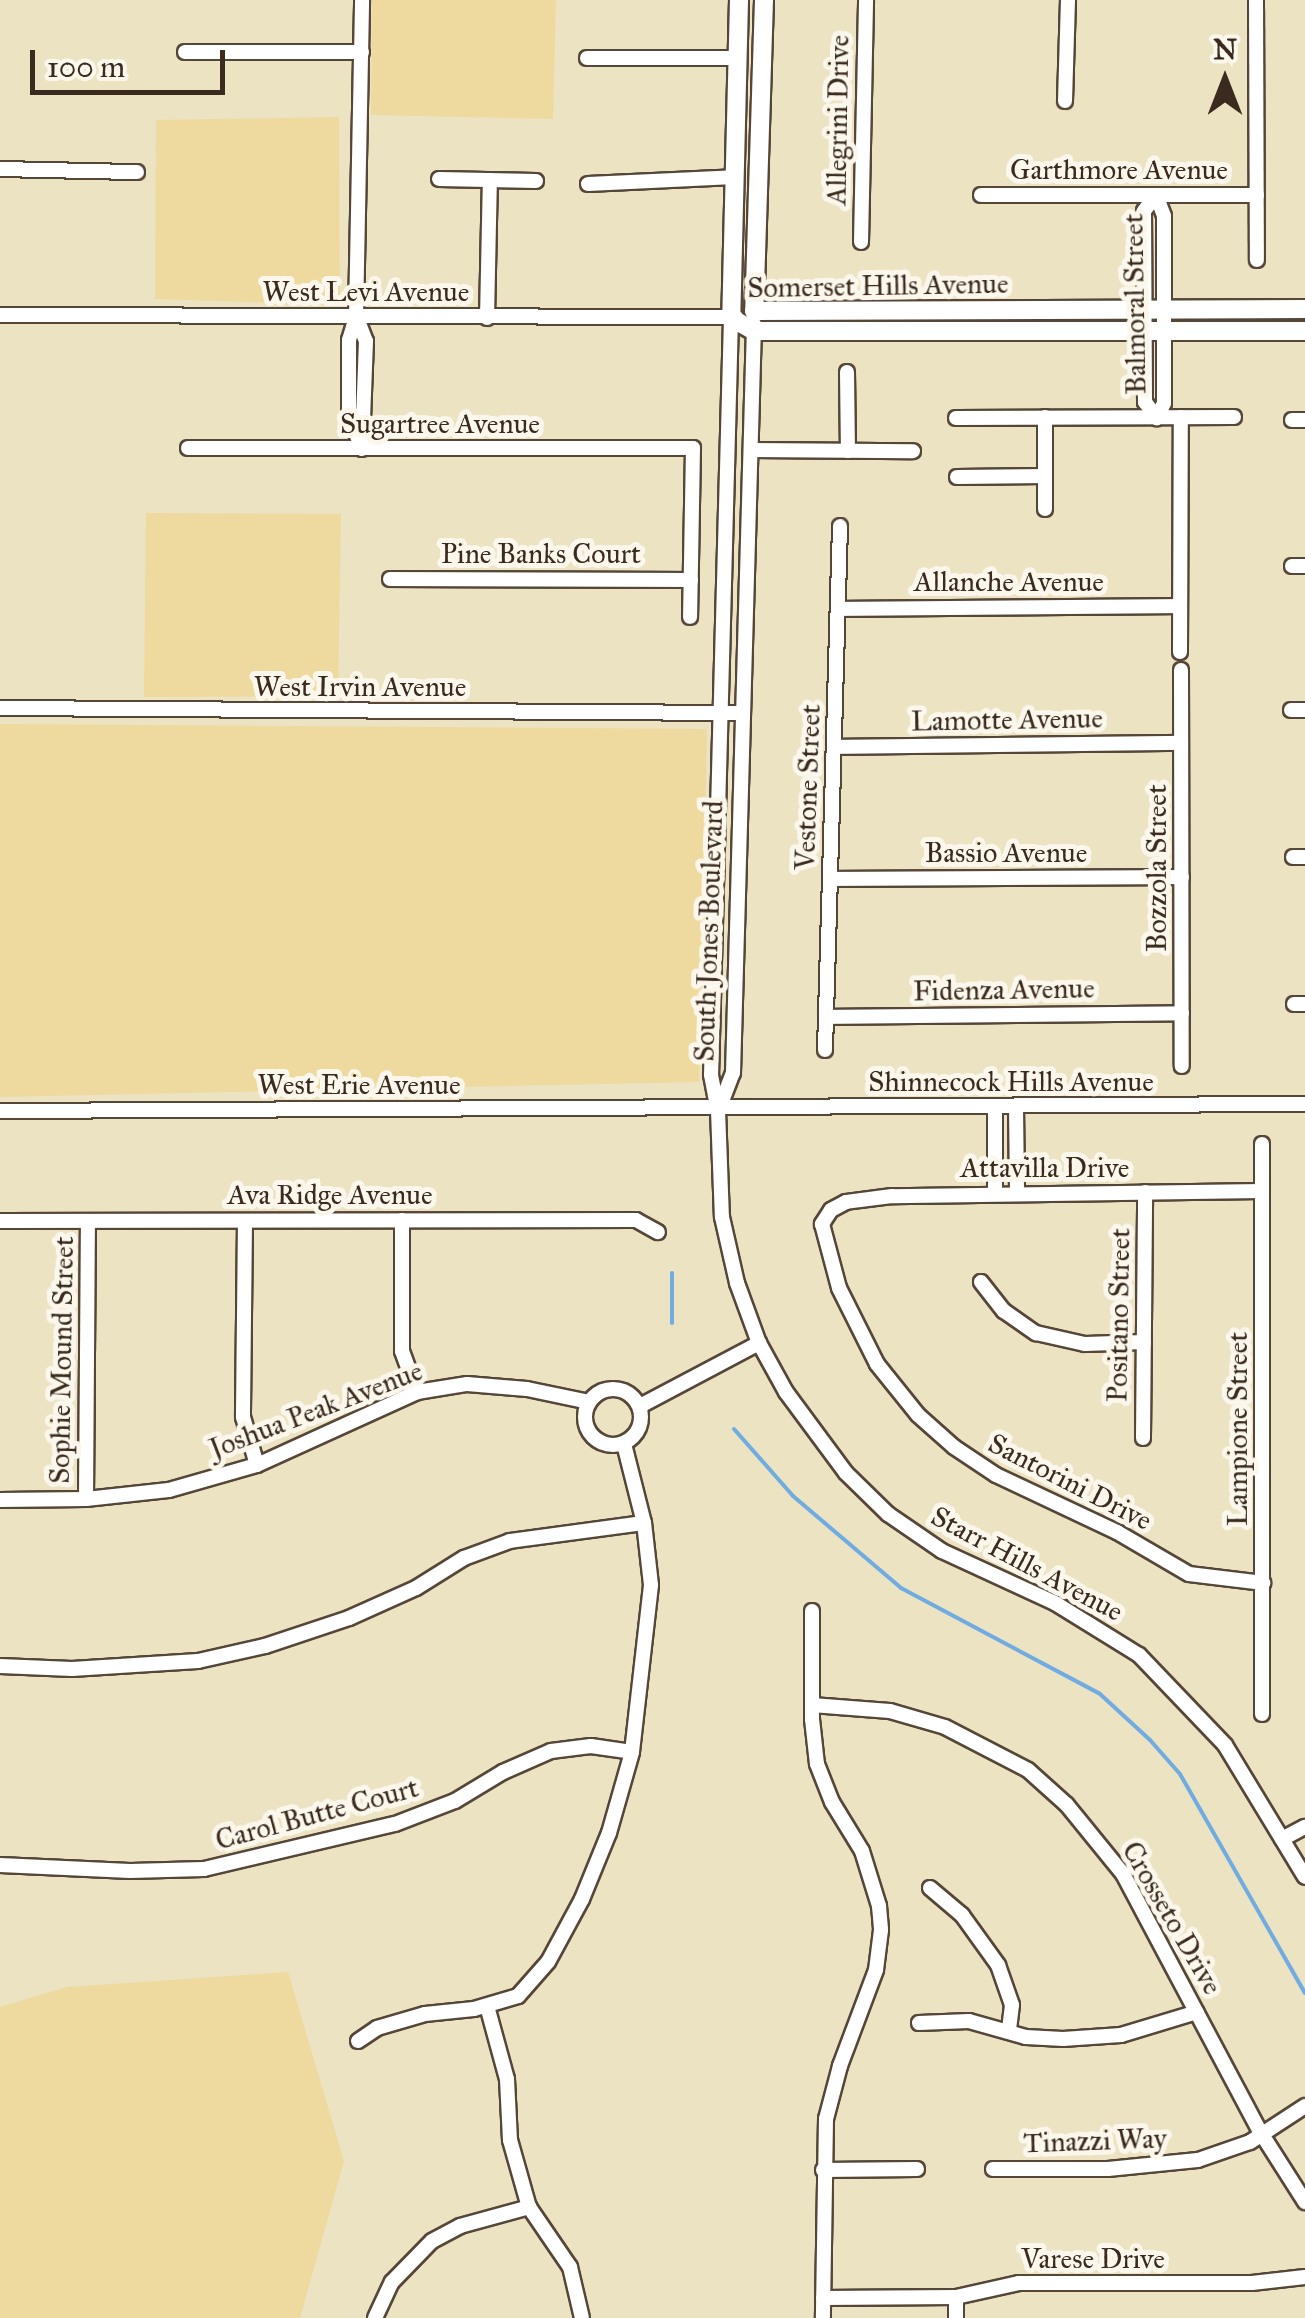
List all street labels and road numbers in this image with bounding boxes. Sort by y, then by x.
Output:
street label: Allegrini Drive [820,35,856,205]
street label: Garthmore Avenue [1010,153,1228,187]
street label: Balmoral Street [1117,213,1153,395]
street label: Somerset Hills Avenue [747,267,1009,305]
street label: West Levi Avenue [263,275,469,309]
street label: Sugartree Avenue [340,407,540,441]
street label: Pine Banks Court [441,537,641,571]
street label: Allanche Avenue [914,565,1104,599]
street label: West Irvin Avenue [254,670,466,704]
street label: Lamotte Avenue [911,702,1103,738]
street label: Vestone Street [788,703,828,871]
street label: Bozzola Street [1140,784,1174,952]
street label: South Jones Boulevard [688,800,730,1062]
street label: Bassio Avenue [925,836,1087,870]
street label: Fidenza Avenue [913,972,1095,1008]
street label: Shinnecock Hills Avenue [868,1065,1154,1099]
street label: West Erie Avenue [257,1068,461,1102]
street label: Attavilla Drive [961,1151,1129,1185]
street label: Ava Ridge Avenue [227,1178,433,1212]
street label: Positano Street [1101,1228,1137,1402]
street label: Sophie Mound Street [43,1236,81,1484]
street label: Lampione Street [1221,1332,1255,1526]
street label: Joshua Peak Avenue [205,1354,427,1466]
street label: Santorini Drive [983,1426,1157,1538]
street label: Starr Hills Avenue [925,1499,1129,1629]
street label: Carol Butte Court [212,1771,422,1857]
street label: Crosseto Drive [1115,1836,1229,2000]
street label: Tinazzi Way [1023,2122,1167,2160]
street label: Varese Drive [1021,2242,1165,2276]

